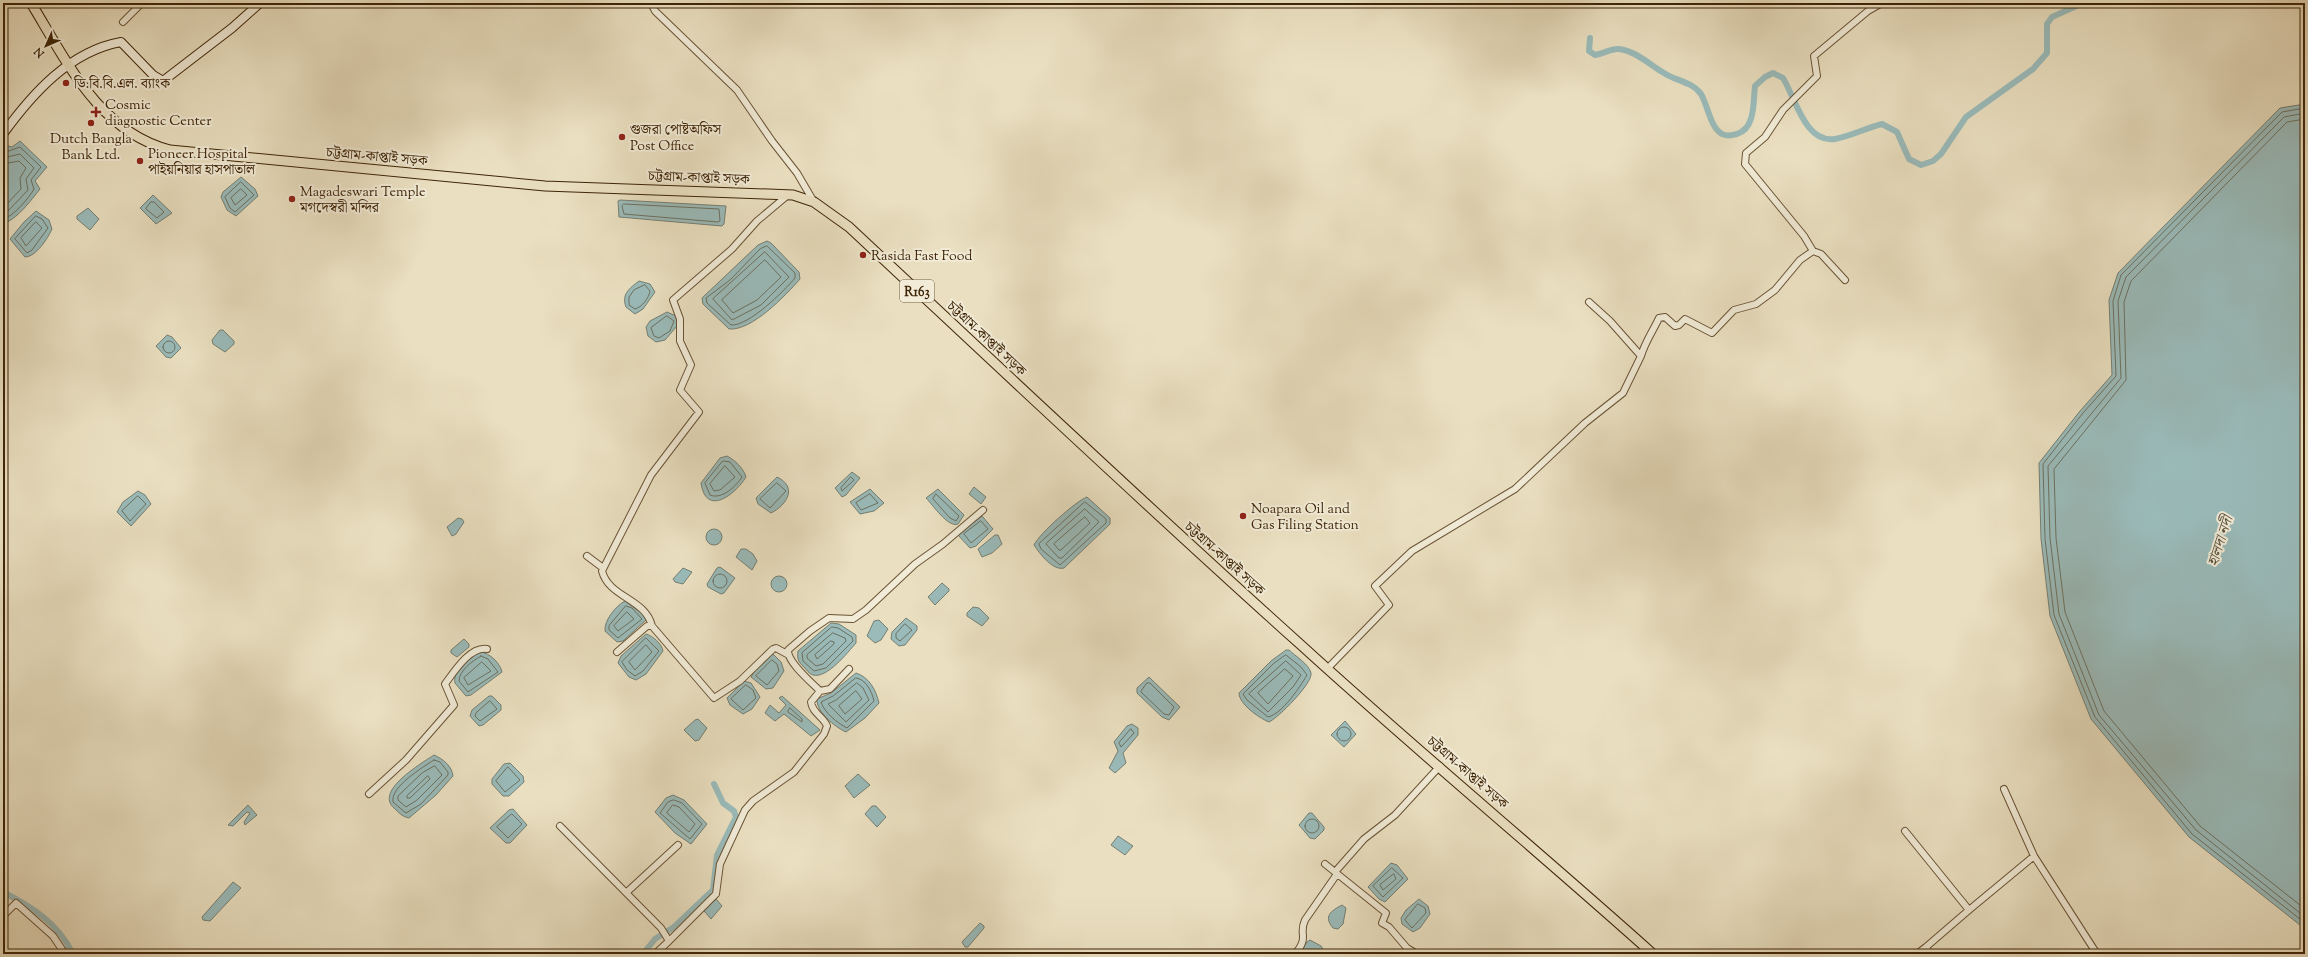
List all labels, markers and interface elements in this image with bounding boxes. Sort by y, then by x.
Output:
north arrow [26,26,66,66]
text: N [31,43,49,62]
place label: ডি.বি.বি.এল. ব্যাংক [73,75,171,95]
marker: ডি.বি.বি.এল. ব্যাংক [61,78,71,88]
place label: Cosmic diagnostic Center [105,96,212,132]
marker: Cosmic diagnostic Center [90,106,102,118]
marker: Dutch Bangla Bank Ltd. [86,118,96,128]
place label: গুজরা পোষ্টঅফিস Post Office [630,120,722,157]
place label: Dutch Bangla Bank Ltd. [50,130,133,166]
marker: গুজরা পোষ্টঅফিস Post Office [617,132,627,142]
street label: চট্টগ্রাম-কাপ্তাই সড়ক [324,143,430,172]
place label: Pioneer Hospital পাইয়নিয়ার হাসপাতাল [148,145,256,181]
marker: Pioneer Hospital পাইয়নিয়ার হাসপাতাল [135,156,145,166]
street label: চট্টগ্রাম-কাপ্তাই সড়ক [647,166,751,191]
place label: Magadeswari Temple মগদেস্বরী মন্দির [299,183,426,219]
marker: Magadeswari Temple মগদেস্বরী মন্দির [287,194,297,204]
place label: Rasida Fast Food [871,247,972,267]
marker: Rasida Fast Food [858,250,868,260]
road number: R163 [900,280,934,302]
street label: চট্টগ্রাম-কাপ্তাই সড়ক [941,296,1031,382]
place label: Noapara Oil and Gas Filing Station [1251,500,1359,536]
marker: Noapara Oil and Gas Filing Station [1238,511,1248,521]
water label: হালদা নদী [2203,512,2240,569]
street label: চট্টগ্রাম-কাপ্তাই সড়ক [1178,517,1270,602]
street label: চট্টগ্রাম-কাপ্তাই সড়ক [1421,731,1513,815]

